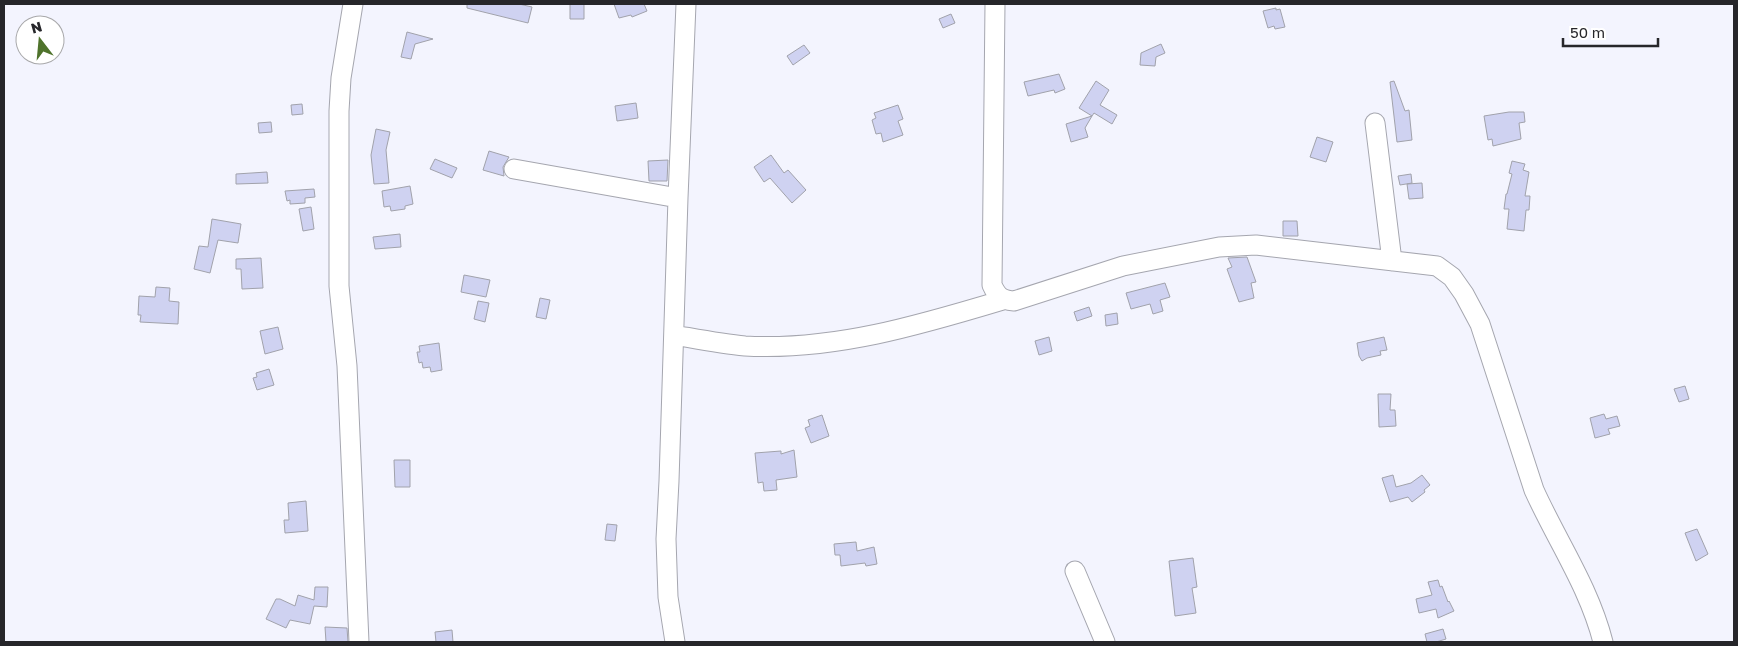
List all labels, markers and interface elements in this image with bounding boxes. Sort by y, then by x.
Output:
north arrow [15,15,65,65]
scale bar [1563,15,1658,47]
text: N [29,17,44,37]
text: 50 m [1570,23,1605,41]

